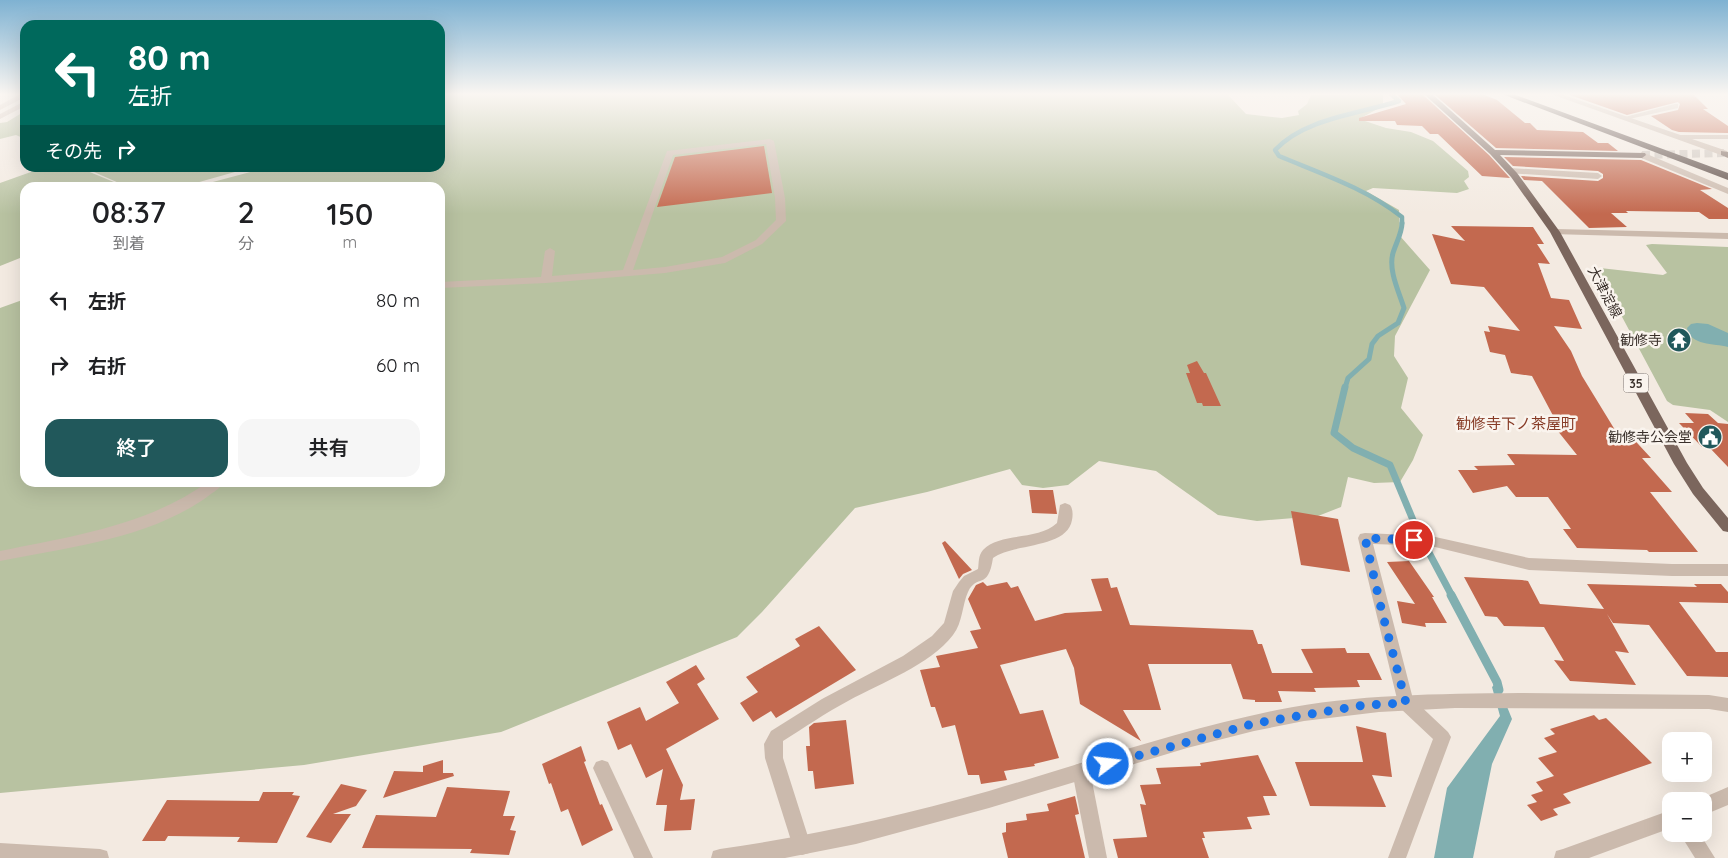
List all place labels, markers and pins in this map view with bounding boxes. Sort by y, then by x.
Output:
temple icon: 勧修寺 [1666,327,1692,353]
place label: 勧修寺 [1620,331,1662,349]
public building icon: 勧修寺公会堂 [1697,424,1723,450]
place label: 勧修寺公会堂 [1608,428,1692,446]
pin [1393,519,1435,561]

